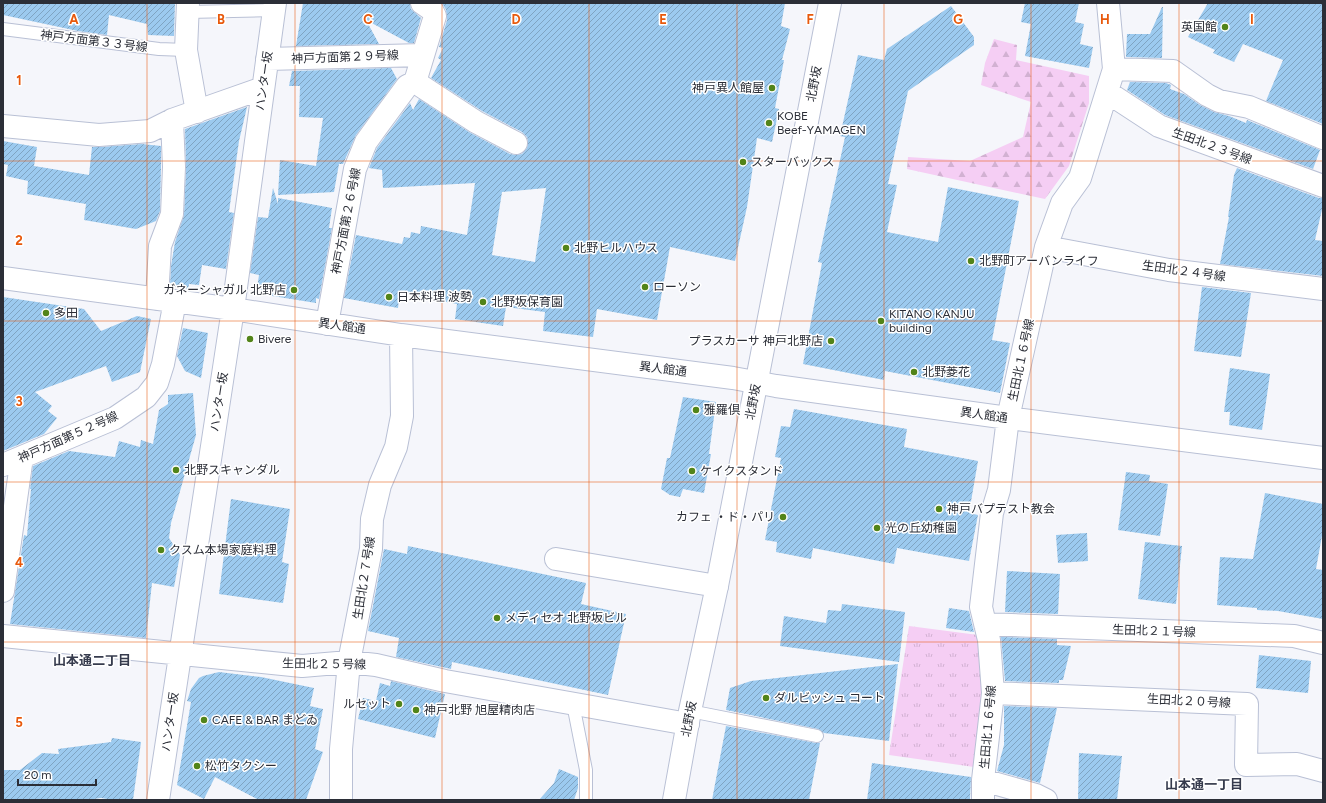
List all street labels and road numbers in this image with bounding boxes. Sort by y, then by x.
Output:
street label: 神戸方面第３３号線 [40,27,148,55]
street label: 神戸方面第２９号線 [291,48,399,66]
street label: ハンター坂 [253,50,275,112]
street label: 北野坂 [804,65,824,103]
street label: 生田北２３号線 [1170,125,1254,167]
street label: 神戸方面第２６号線 [329,167,363,275]
street label: 生田北２４号線 [1141,258,1227,284]
street label: 異人館通 [317,316,367,336]
street label: 生田北１６号線 [1005,317,1037,403]
street label: 異人館通 [638,359,688,379]
street label: ハンター坂 [207,371,231,433]
street label: 北野坂 [743,383,763,421]
street label: 異人館通 [959,405,1009,425]
street label: 神戸方面第５２号線 [16,409,120,465]
street label: 生田北２７号線 [351,535,377,621]
street label: 生田北２１号線 [1112,623,1196,639]
street label: 生田北２５号線 [282,656,366,672]
street label: 生田北１６号線 [977,685,999,769]
street label: ハンター坂 [159,691,181,753]
street label: 生田北２０号線 [1147,692,1231,710]
street label: 北野坂 [679,700,699,738]

